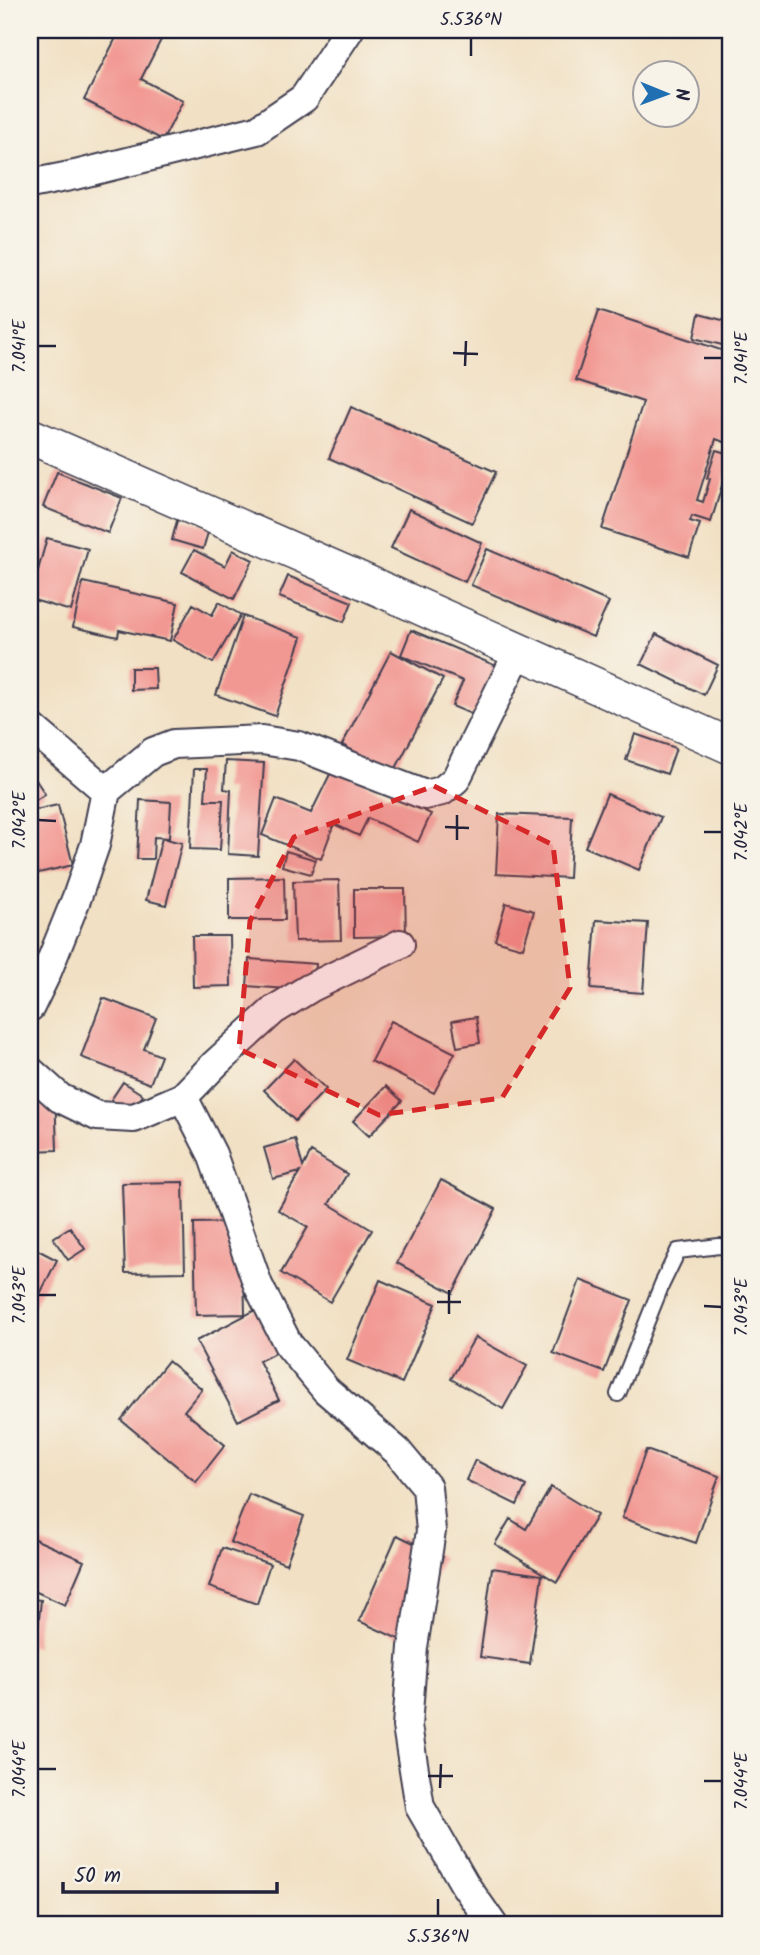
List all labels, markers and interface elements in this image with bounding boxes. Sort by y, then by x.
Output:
text: 5.536°N [440,6,502,35]
north arrow [630,60,700,130]
text: N [666,88,696,101]
text: 7.041°E [6,319,35,373]
text: 7.041°E [728,331,757,385]
text: 7.042°E [6,790,35,849]
text: 7.042°E [728,802,757,861]
text: 7.043°E [6,1265,35,1324]
text: 7.043°E [728,1277,757,1336]
text: 7.044°E [6,1740,35,1798]
text: 7.044°E [728,1752,757,1810]
scale bar [63,1850,276,1894]
text: 50 m [74,1860,121,1893]
text: 5.536°N [407,1923,469,1952]

